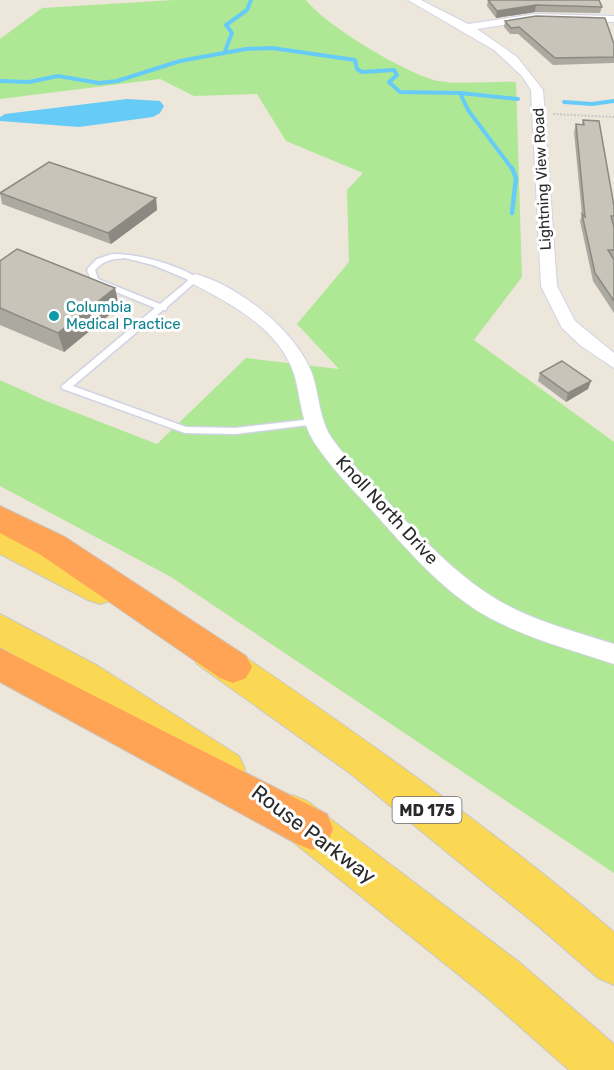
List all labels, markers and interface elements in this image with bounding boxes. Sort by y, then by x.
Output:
street label: Lightning View Road [529,107,555,251]
place label: Columbia Medical Practice [66,298,181,333]
marker: Columbia Medical Practice [47,309,61,323]
street label: Knoll North Drive [331,451,443,569]
street label: Rouse Parkway [247,779,381,889]
road number: MD 175 [392,797,462,823]

